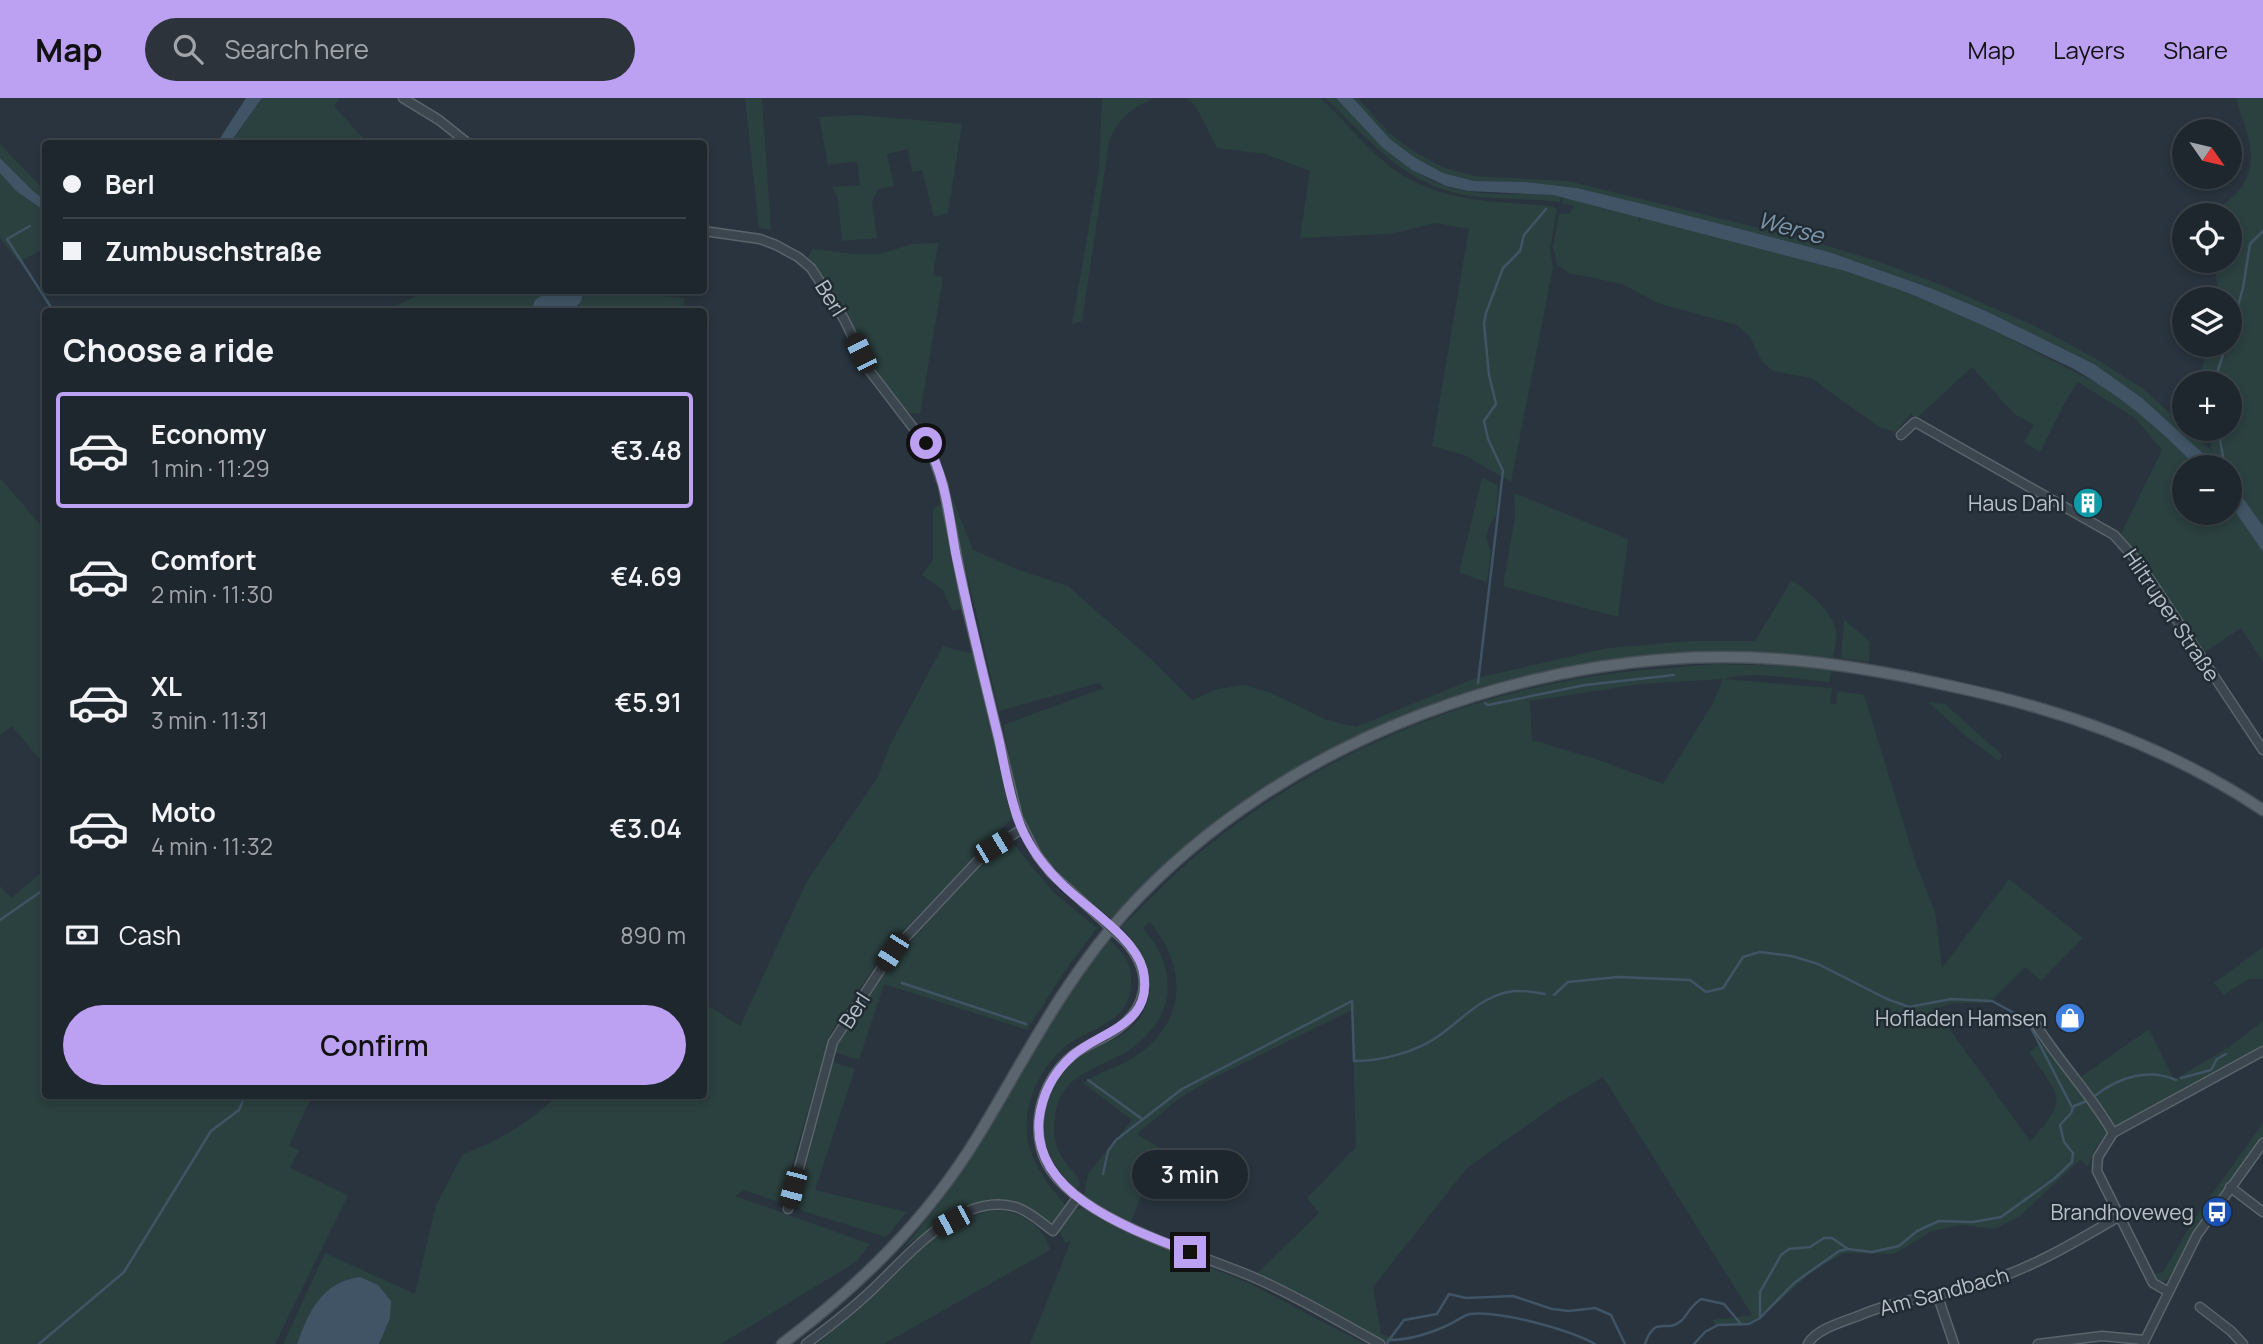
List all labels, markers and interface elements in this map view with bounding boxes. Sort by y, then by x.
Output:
search box [145,18,635,81]
text: Map [35,27,103,72]
icon: search [169,30,207,68]
text: Search here [225,31,369,67]
text: Map [1968,33,2015,66]
text: Layers [2053,33,2125,66]
text: Share [2163,33,2228,66]
north arrow [2172,119,2242,189]
map controls [2172,119,2242,525]
text: Berl [105,166,155,202]
water label: Werse [1755,203,1829,252]
button: locate [2172,203,2242,273]
text: Zumbuschstraße [105,233,322,269]
street label: Berl [809,275,853,321]
button: layers [2172,287,2242,357]
text: Choose a ride [63,328,274,372]
car [843,330,880,376]
button: + [2172,371,2242,441]
text: Economy [151,416,266,452]
icon: car [67,419,130,482]
route start [910,427,942,459]
text: €3.48 [611,432,682,468]
text: 1 min · 11:29 [151,452,270,484]
button: − [2172,455,2242,525]
building icon: Haus Dahl [2071,486,2105,520]
place label: Haus Dahl [1968,489,2065,517]
text: Comfort [151,542,257,578]
street label: Hiltruper Straße [2117,543,2227,687]
icon: car [67,545,130,608]
text: €4.69 [611,558,682,594]
text: 2 min · 11:30 [151,578,273,610]
text: XL [151,668,182,704]
icon: car [67,671,130,734]
text: €5.91 [615,684,682,720]
text: 3 min · 11:31 [151,704,268,736]
text: Moto [151,794,216,830]
icon: car [67,797,130,860]
text: €3.04 [610,810,682,846]
car [970,827,1017,867]
text: 4 min · 11:32 [151,830,273,862]
icon: cash [63,916,101,954]
text: Cash [119,917,181,953]
text: 890 m [620,919,686,951]
car [872,929,913,975]
street label: Berl [832,987,876,1033]
shop icon: Hofladen Hamsen [2053,1001,2087,1035]
place label: Hofladen Hamsen [1875,1004,2047,1032]
button: Confirm [63,1005,686,1085]
callout: 3 min [1132,1150,1248,1200]
text: 3 min [1161,1158,1219,1190]
car [778,1165,809,1211]
bus stop icon: Brandhoveweg [2200,1195,2234,1229]
place label: Brandhoveweg [2050,1198,2194,1226]
car [929,1202,976,1240]
route end [1174,1236,1206,1268]
street label: Am Sandbach [1876,1260,2012,1322]

